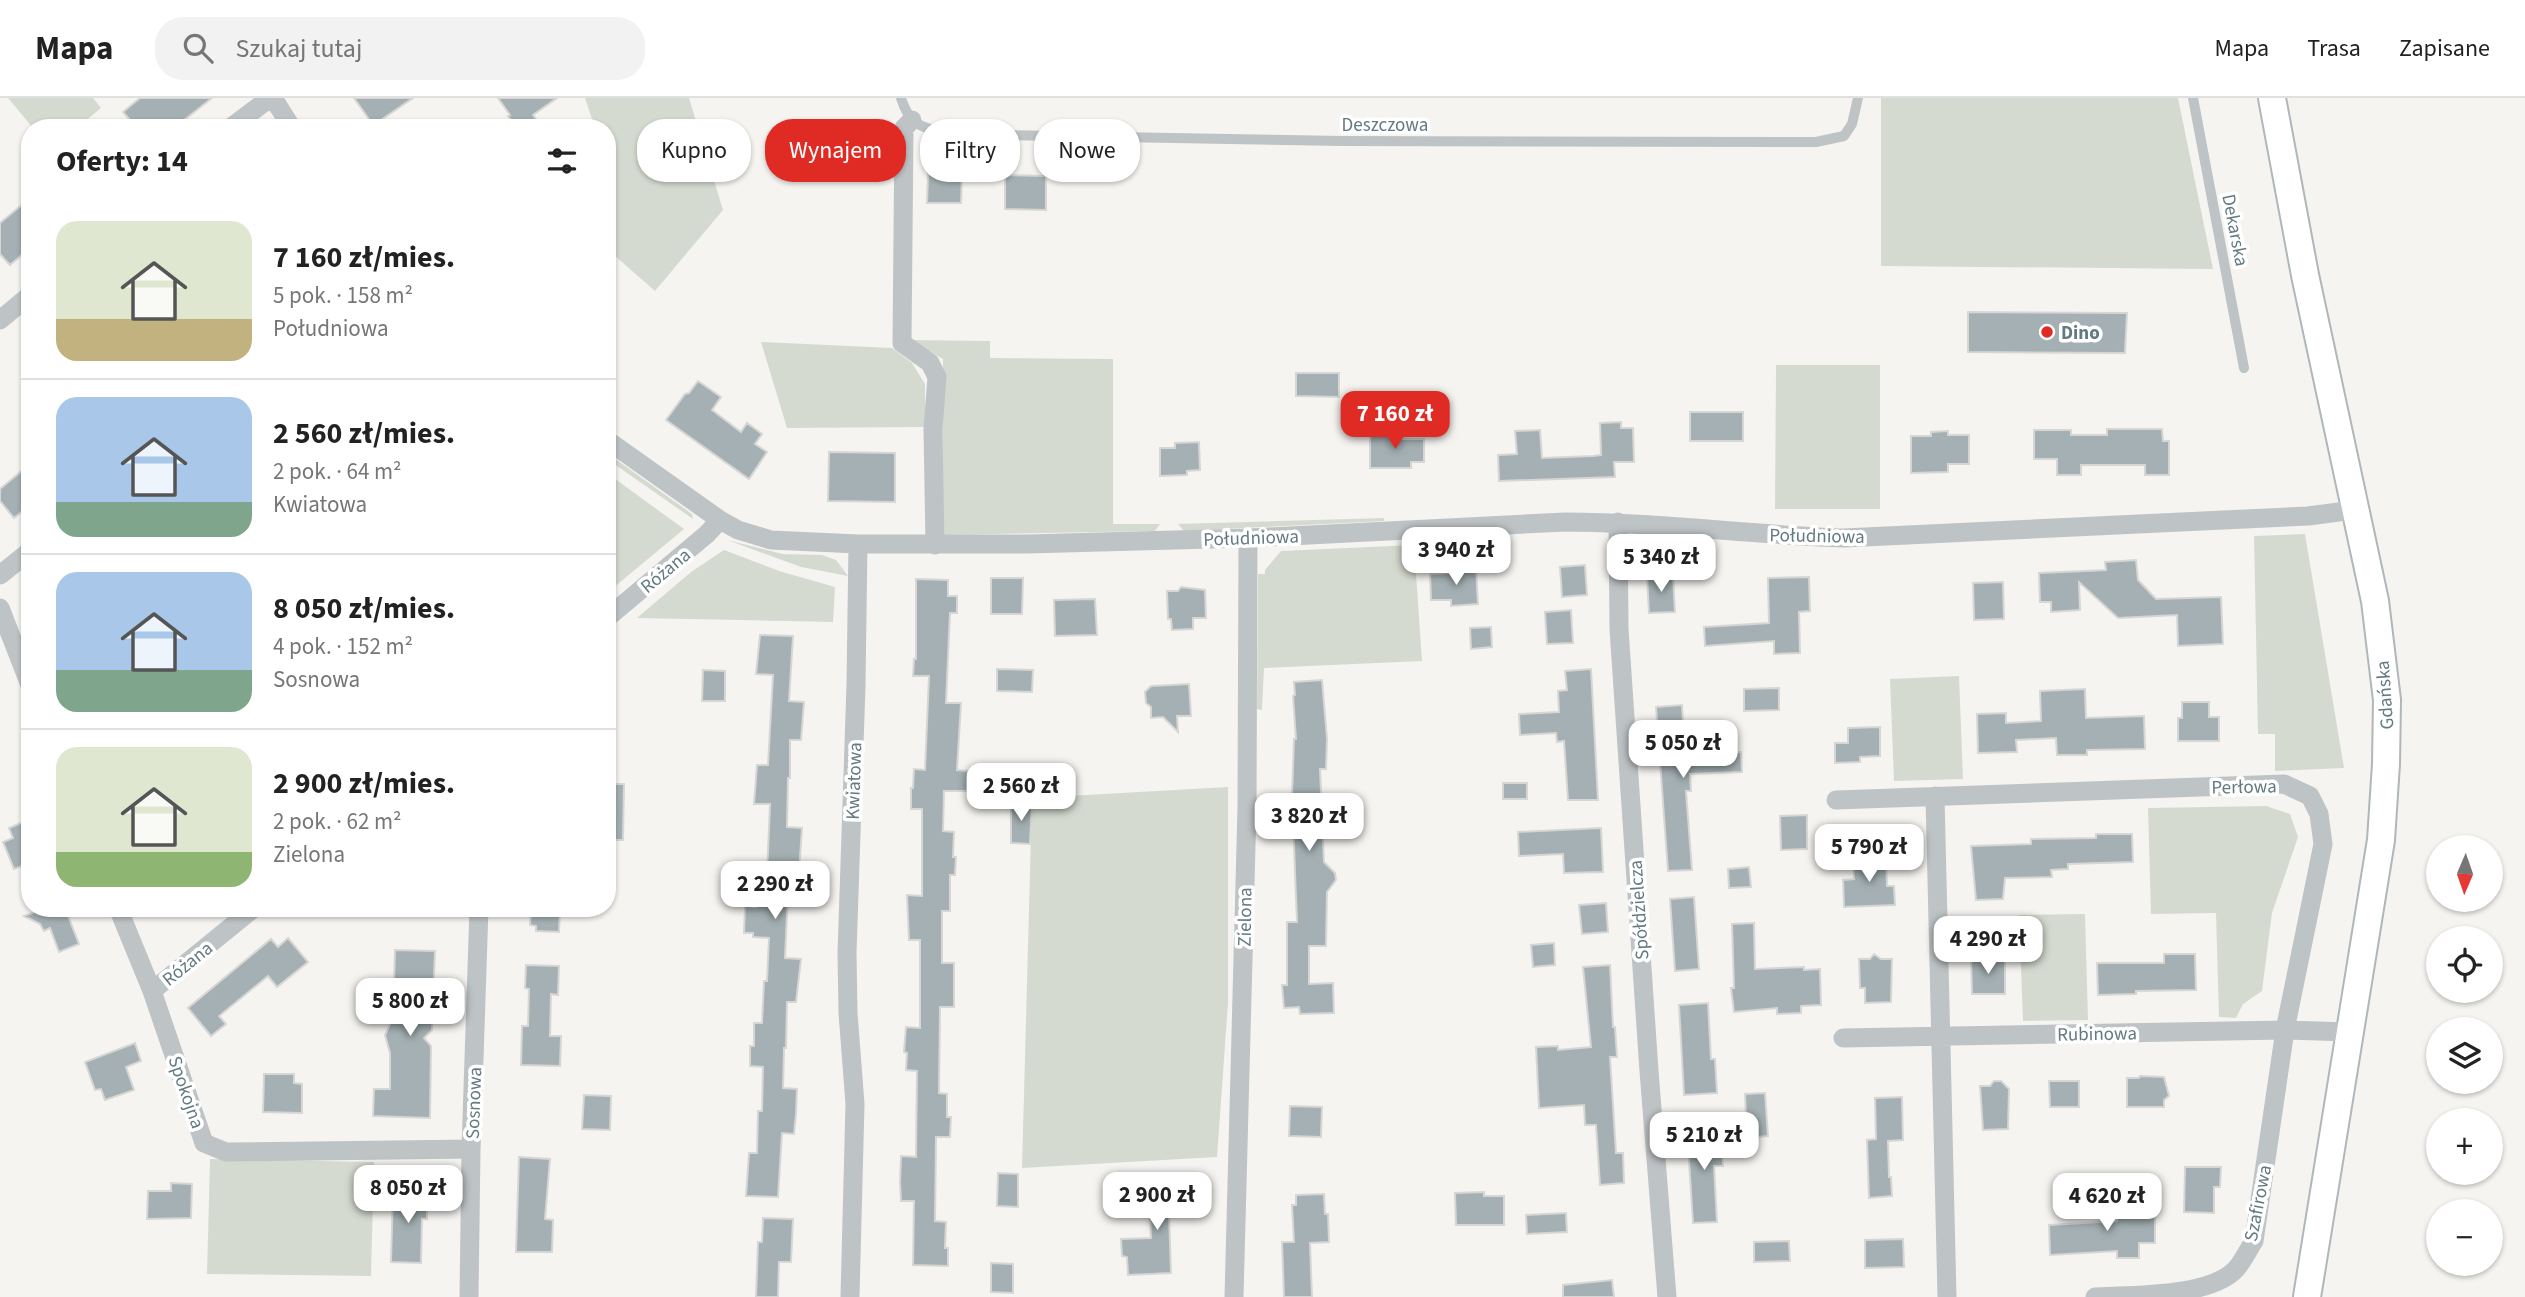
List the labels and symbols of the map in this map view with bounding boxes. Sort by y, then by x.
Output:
street label: Deszczowa [1342,112,1428,139]
street label: Dekarska [2214,192,2255,269]
place label: Dino [2061,320,2100,347]
marker: Dino [2039,324,2055,340]
pin: 7 160 zł [1323,392,1467,451]
street label: Południowa [1769,522,1865,551]
street label: Południowa [1203,523,1299,554]
pin: 3 940 zł [1384,528,1528,587]
pin: 5 340 zł [1589,534,1733,594]
street label: Różana [635,542,697,600]
street label: Gdańska [2370,660,2401,730]
pin: 5 050 zł [1611,720,1755,780]
street label: Kwiatowa [840,742,869,820]
pin: 2 560 zł [949,764,1093,823]
street label: Perłowa [2211,773,2277,802]
pin: 3 820 zł [1237,794,1381,853]
pin: 5 790 zł [1797,824,1941,884]
north arrow [2426,835,2502,912]
street label: Spółdzielcza [1623,859,1656,961]
pin: 2 290 zł [703,862,847,921]
street label: Zielona [1231,887,1260,947]
pin: 4 290 zł [1916,916,2060,976]
street label: Różana [157,935,219,993]
pin: 5 800 zł [338,978,482,1038]
street label: Rubinowa [2057,1020,2137,1049]
street label: Spokojna [161,1053,211,1132]
street label: Sosnowa [460,1067,489,1140]
pin: 5 210 zł [1632,1112,1776,1172]
street label: Szafirowa [2238,1163,2279,1244]
pin: 8 050 zł [336,1166,480,1225]
pin: 2 900 zł [1085,1172,1229,1232]
pin: 4 620 zł [2035,1174,2179,1233]

